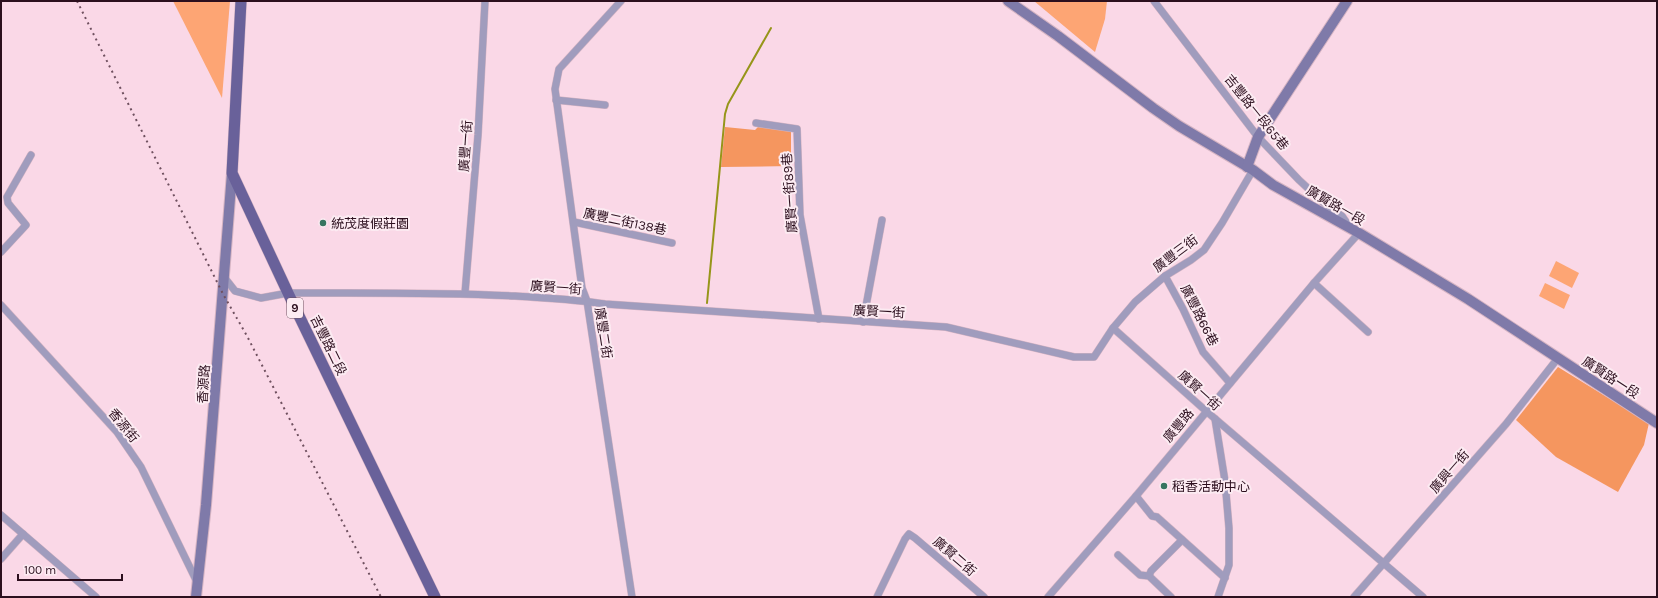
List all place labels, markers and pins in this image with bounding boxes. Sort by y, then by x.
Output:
place label: 統茂度假莊園 [331,216,409,231]
marker: 統茂度假莊園 [318,218,328,228]
place label: 稻香活動中心 [1172,479,1250,494]
marker: 稻香活動中心 [1159,481,1169,491]

